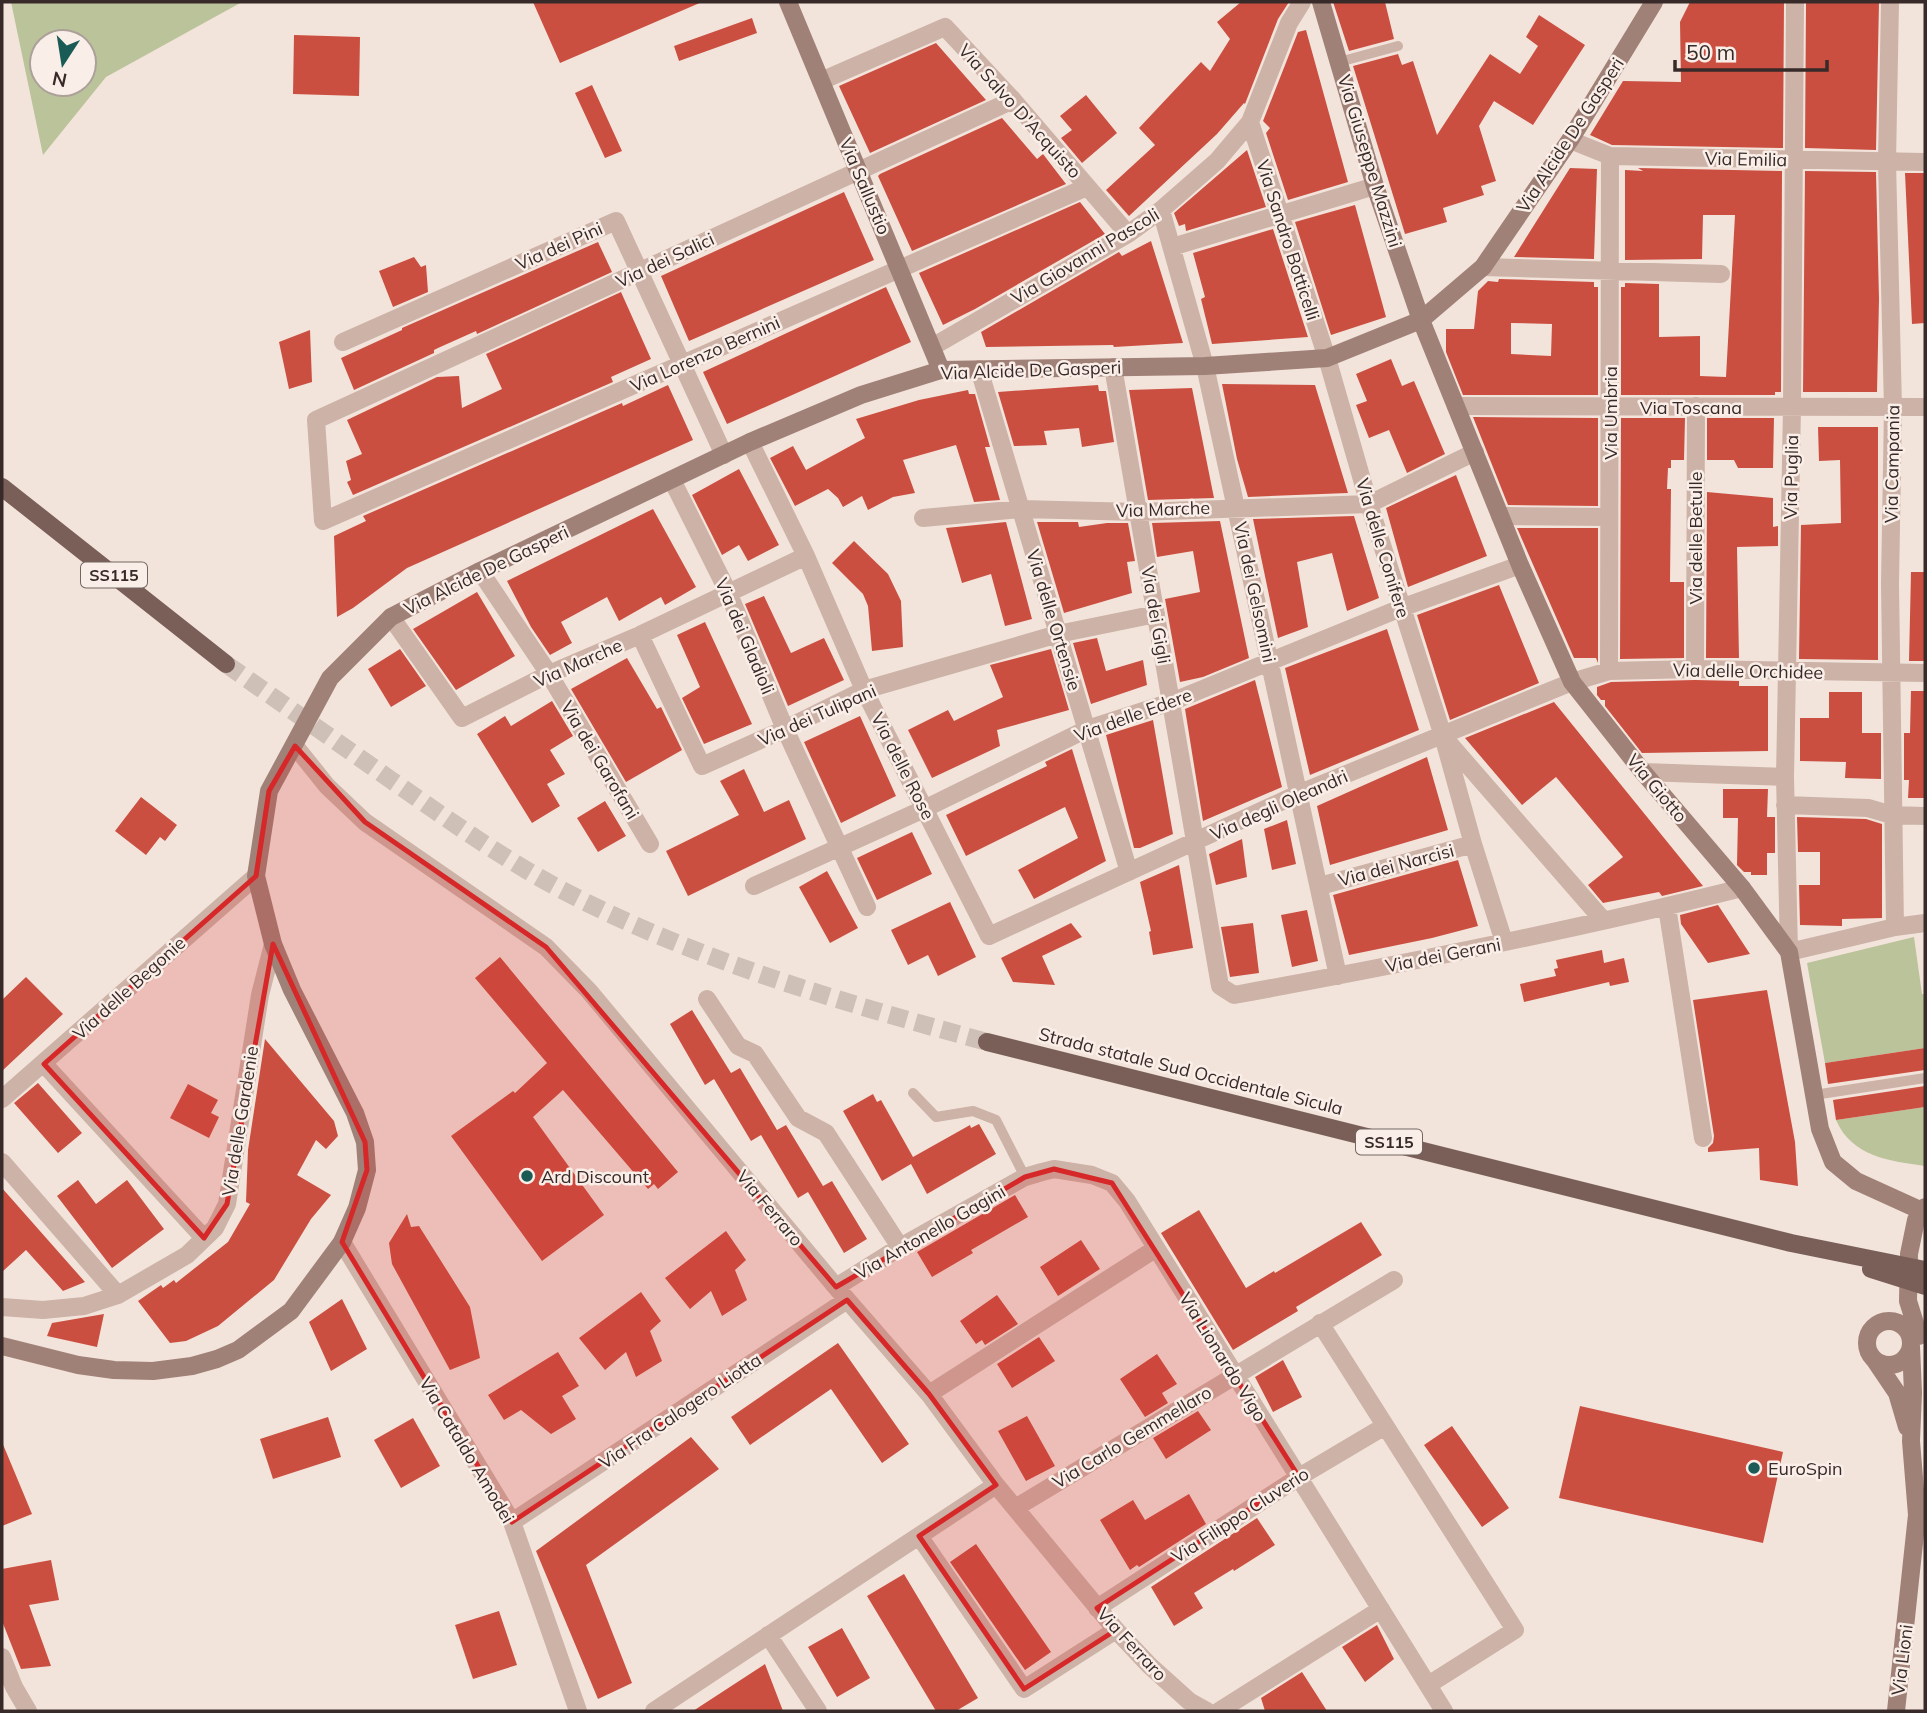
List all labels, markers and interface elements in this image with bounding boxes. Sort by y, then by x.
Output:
north arrow [28,28,98,98]
scale bar [1675,28,1827,72]
street label: Via Salvo D'Acquisto [954,39,1086,183]
text: 50 m [1686,39,1735,65]
street label: Via Alcide De Gasperi [1511,53,1629,217]
text: N [50,66,69,93]
street label: Via Giuseppe Mazzini [1333,72,1407,250]
street label: Via Sallustio [834,134,896,238]
street label: Via Emilia [1705,147,1787,171]
street label: Via Sandro Botticelli [1251,157,1325,323]
street label: Via Giovanni Pascoli [1007,203,1163,309]
street label: Via dei Pini [512,217,606,275]
street label: Via dei Salici [612,227,718,293]
street label: Via Lorenzo Bernini [627,311,783,397]
street label: Via Alcide De Gasperi [940,355,1122,385]
street label: Via Umbria [1599,366,1622,460]
street label: Via Toscana [1640,396,1742,419]
street label: Via Campania [1879,405,1905,523]
street label: Via Puglia [1779,435,1803,519]
street label: Via delle Betulle [1684,471,1707,605]
street label: Via delle Conifere [1351,475,1415,621]
street label: Via Marche [1115,496,1211,522]
street label: Via Alcide De Gasperi [400,520,572,620]
street label: Via dei Gelsomini [1229,520,1281,664]
street label: Via delle Ortensie [1022,547,1086,693]
road number: SS115 [81,562,147,588]
street label: Via dei Gigli [1136,564,1176,666]
street label: Via dei Gladioli [710,574,780,698]
street label: Via Marche [530,633,626,693]
street label: Via delle Orchidee [1673,658,1823,684]
street label: Via dei Tulipani [754,679,880,751]
street label: Via delle Edere [1071,683,1195,747]
street label: Via dei Garofani [556,697,644,823]
street label: Via delle Rose [866,709,940,823]
street label: Via Giotto [1622,749,1692,827]
street label: Via degli Oleandri [1207,764,1351,846]
street label: Via dei Narcisi [1336,838,1456,892]
street label: Via delle Begonie [68,931,190,1045]
street label: Via dei Gerani [1383,933,1503,977]
street label: Strada statale Sud Occidentale Sicula [1037,1022,1345,1120]
street label: Via delle Gardenie [217,1044,263,1198]
road number: SS115 [1356,1130,1422,1154]
place label: Ard Discount [541,1165,649,1188]
street label: Via Ferraro [731,1165,809,1251]
marker: Ard Discount [519,1168,535,1184]
street label: Via Antonello Gagini [850,1179,1010,1285]
street label: Via Lionardo Vigo [1174,1288,1272,1426]
street label: Via Fra Calogero Liotta [594,1348,766,1474]
street label: Via Cataldo Amodei [414,1373,520,1527]
street label: Via Carlo Gemmellaro [1048,1380,1216,1494]
place label: EuroSpin [1768,1457,1843,1480]
marker: EuroSpin [1746,1460,1762,1476]
street label: Via Filippo Cluverio [1167,1462,1313,1568]
street label: Via Ferraro [1092,1602,1172,1686]
street label: Via Lioni [1886,1623,1918,1697]

